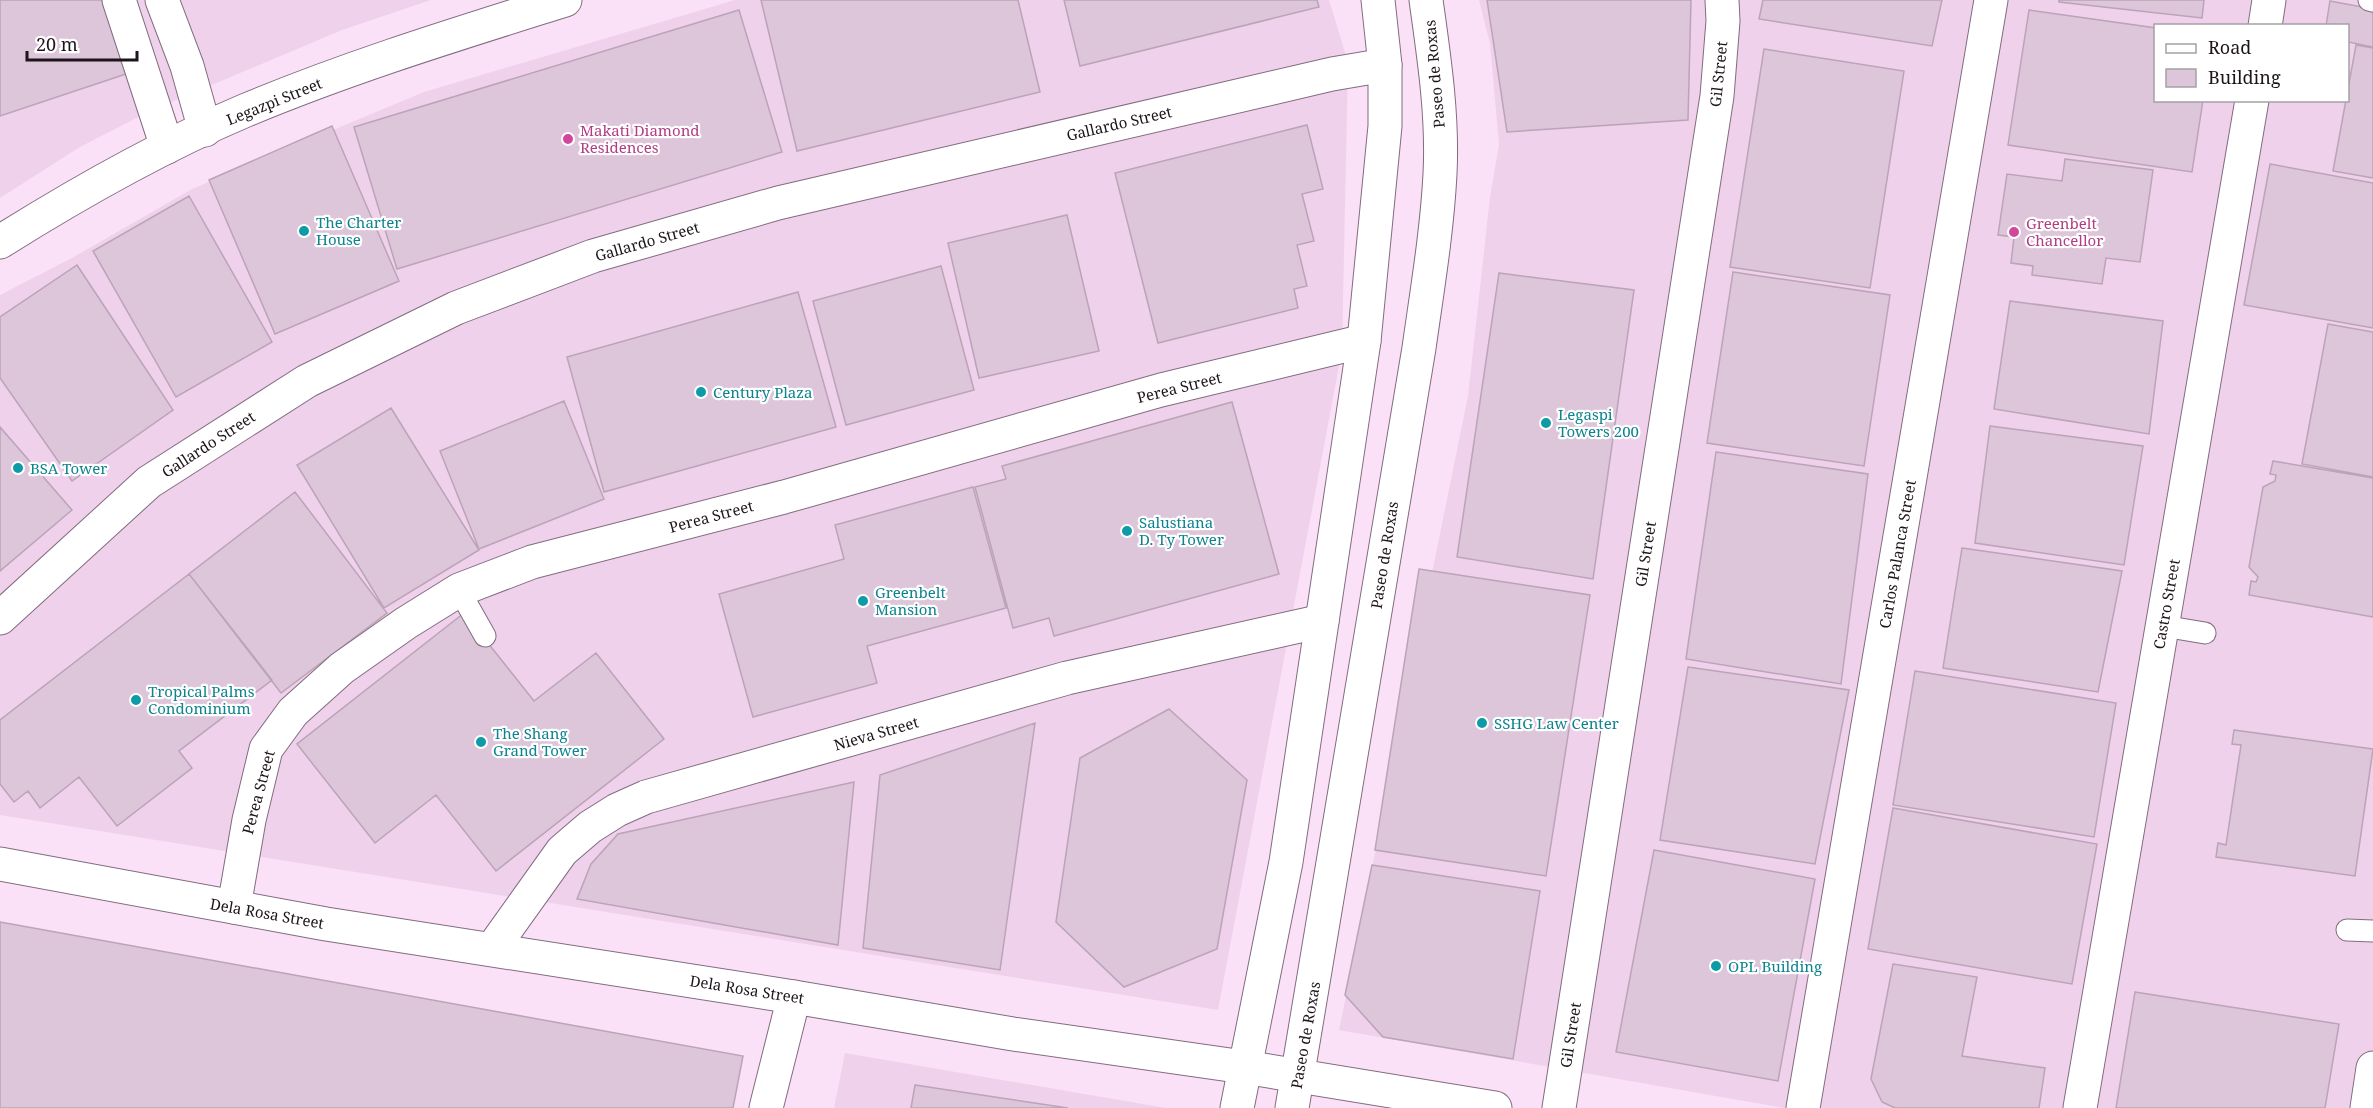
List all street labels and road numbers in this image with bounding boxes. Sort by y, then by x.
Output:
street label: Paseo de Roxas [1419,19,1449,129]
street label: Gil Street [1705,40,1731,108]
street label: Legazpi Street [223,73,325,129]
street label: Gallardo Street [1064,101,1174,145]
street label: Gallardo Street [593,217,701,265]
street label: Perea Street [1135,367,1223,407]
street label: Gallardo Street [157,406,259,482]
street label: Carlos Palanca Street [1874,478,1920,630]
street label: Perea Street [667,495,755,537]
street label: Paseo de Roxas [1366,500,1402,610]
street label: Gil Street [1630,520,1660,588]
street label: Castro Street [2148,557,2184,651]
street label: Nieva Street [831,711,921,755]
street label: Perea Street [237,748,279,836]
street label: Dela Rosa Street [208,893,326,933]
street label: Dela Rosa Street [688,970,806,1008]
street label: Paseo de Roxas [1286,980,1324,1090]
street label: Gil Street [1555,1001,1585,1069]

